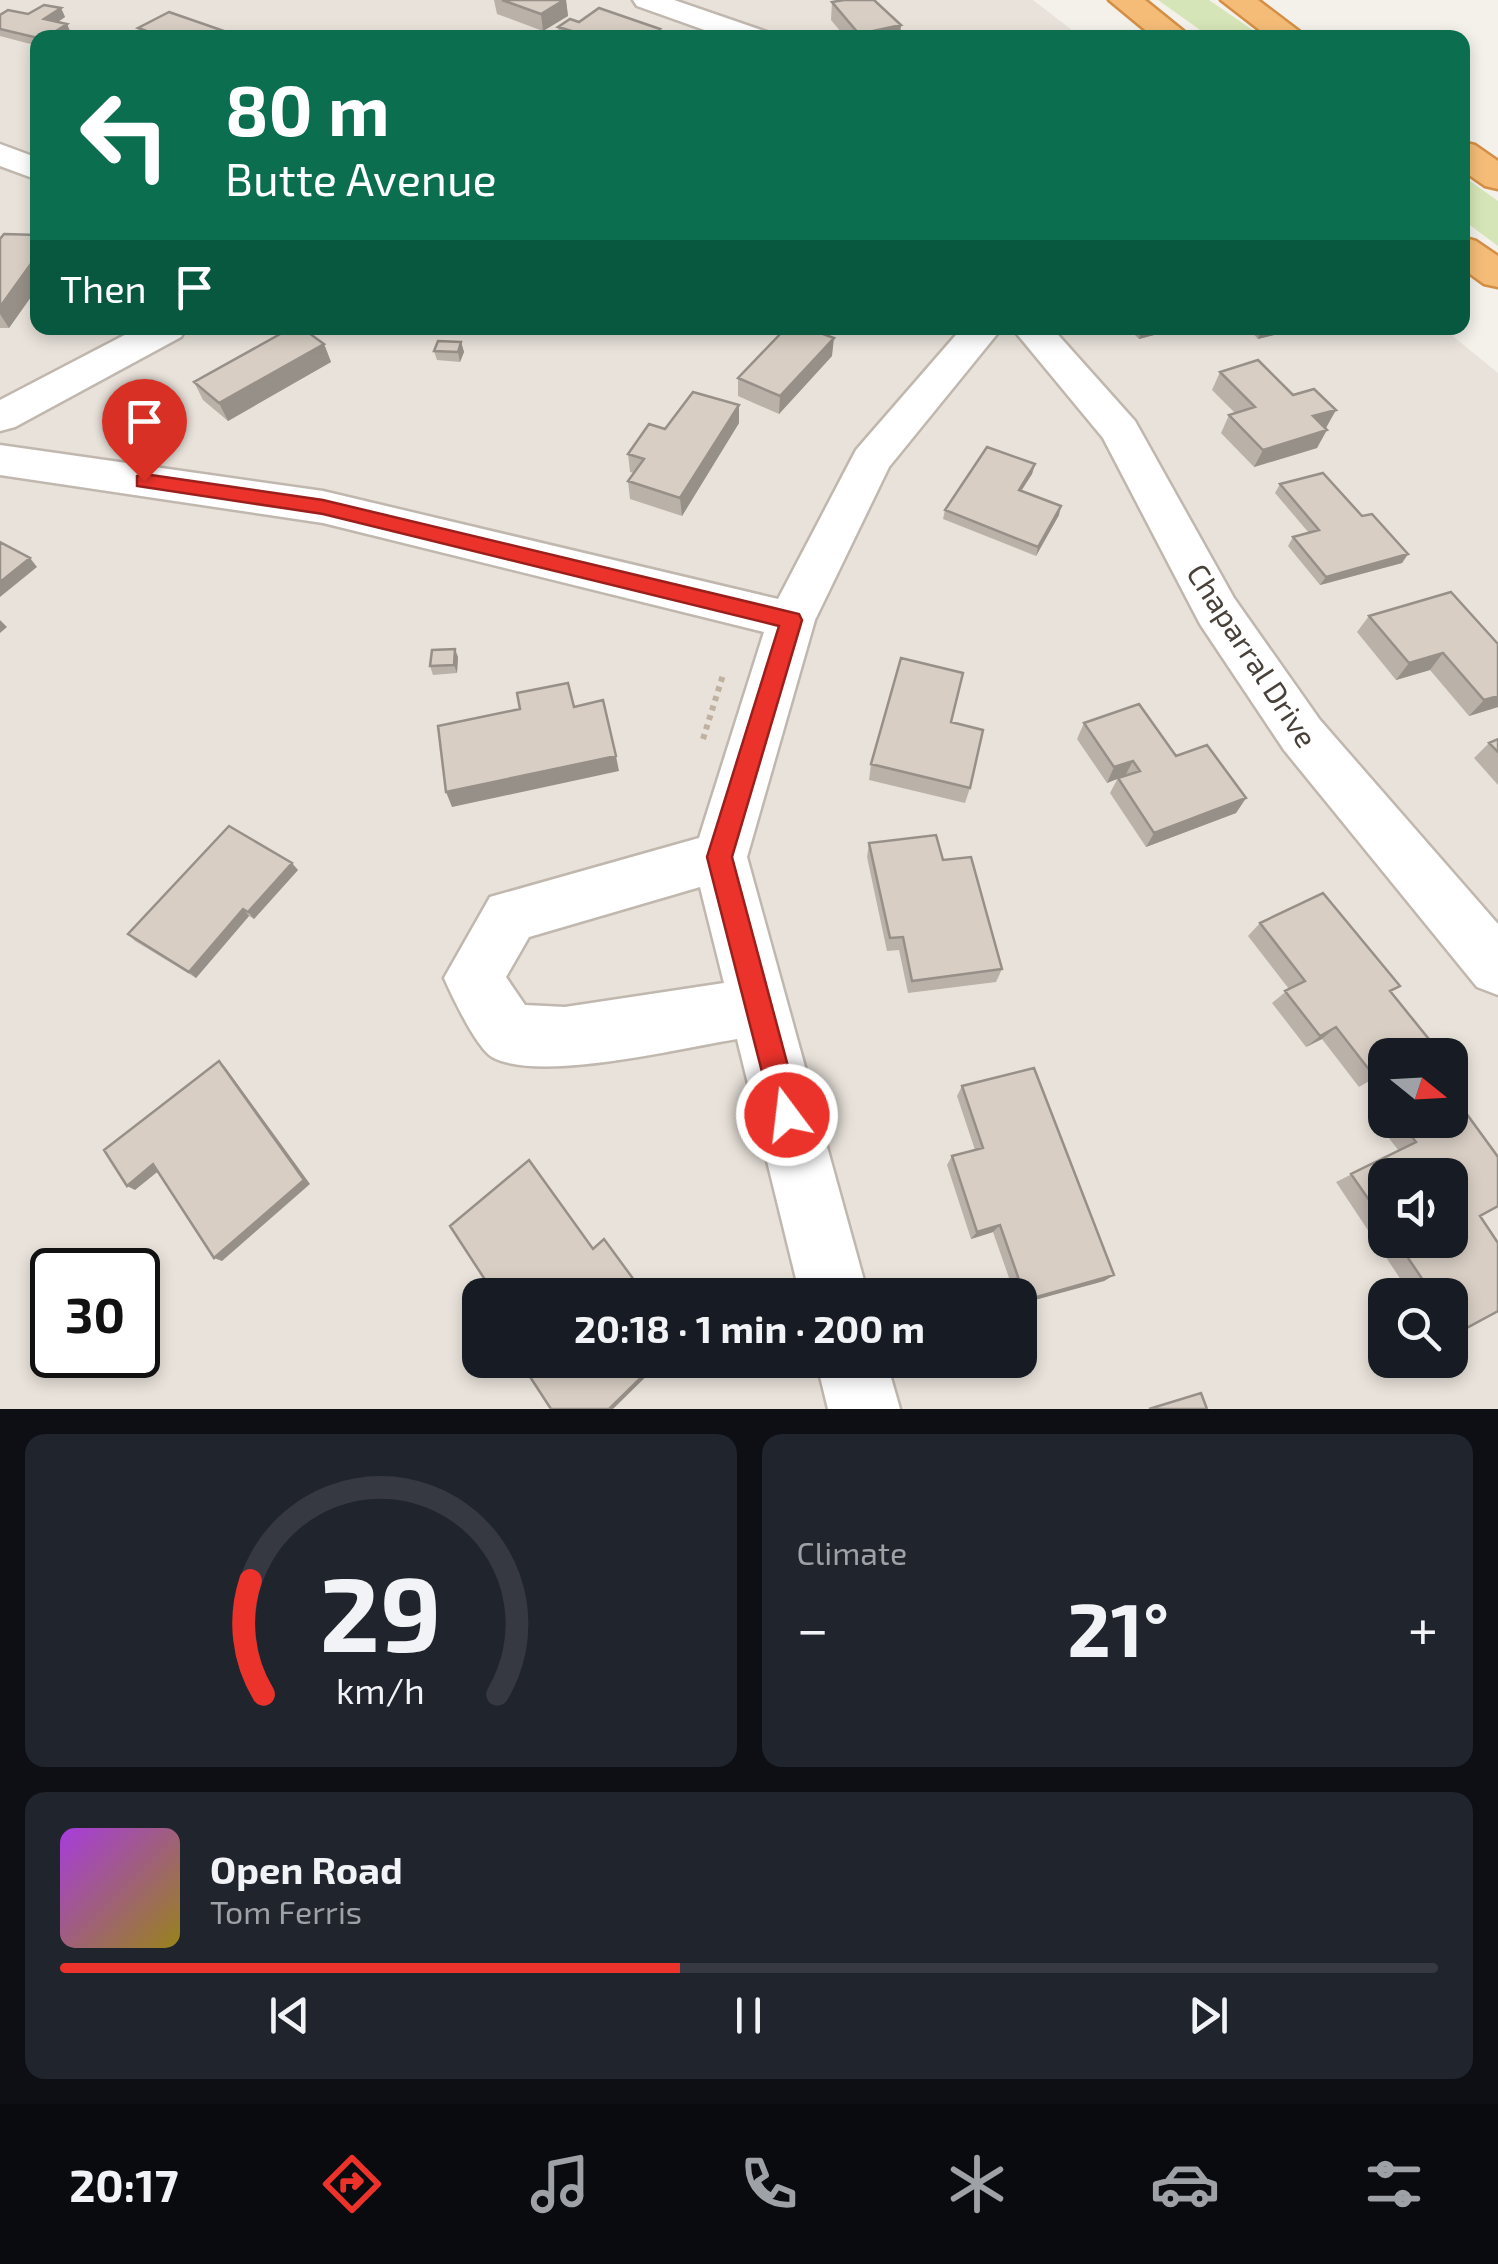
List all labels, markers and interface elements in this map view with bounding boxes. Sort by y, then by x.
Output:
text: 80 m [225,66,390,150]
icon: left [60,70,190,200]
text: Butte Avenue [225,151,497,205]
icon: arrive [167,260,222,315]
text: Then [60,265,147,311]
pin [102,379,187,482]
icon: arrive [117,394,172,449]
street label: Chaparral Drive [1180,557,1326,753]
north arrow [1368,1038,1468,1138]
map controls [1368,1038,1468,1378]
position arrow [735,1063,839,1167]
button: sound [1368,1158,1468,1258]
speed limit sign: 30 [30,1248,160,1378]
button: search [1368,1278,1468,1378]
text: 20:18 · 1 min · 200 m [574,1305,925,1351]
text: Climate [797,1533,907,1571]
text: 29 [320,1548,442,1673]
text: 21° [1067,1582,1169,1672]
text: − [797,1594,829,1660]
text: + [1408,1594,1438,1660]
text: km/h [336,1668,425,1711]
text: Open Road [210,1846,403,1892]
text: Tom Ferris [210,1892,362,1930]
icon: previous [262,1988,317,2043]
icon: pause [721,1988,776,2043]
icon: next [1181,1988,1236,2043]
icon: directions [317,2149,387,2219]
icon: music [525,2149,595,2219]
icon: phone [734,2149,804,2219]
icon: climate [942,2149,1012,2219]
icon: car [1150,2149,1220,2219]
icon: filters [1359,2149,1429,2219]
text: 20:17 [69,2157,179,2211]

